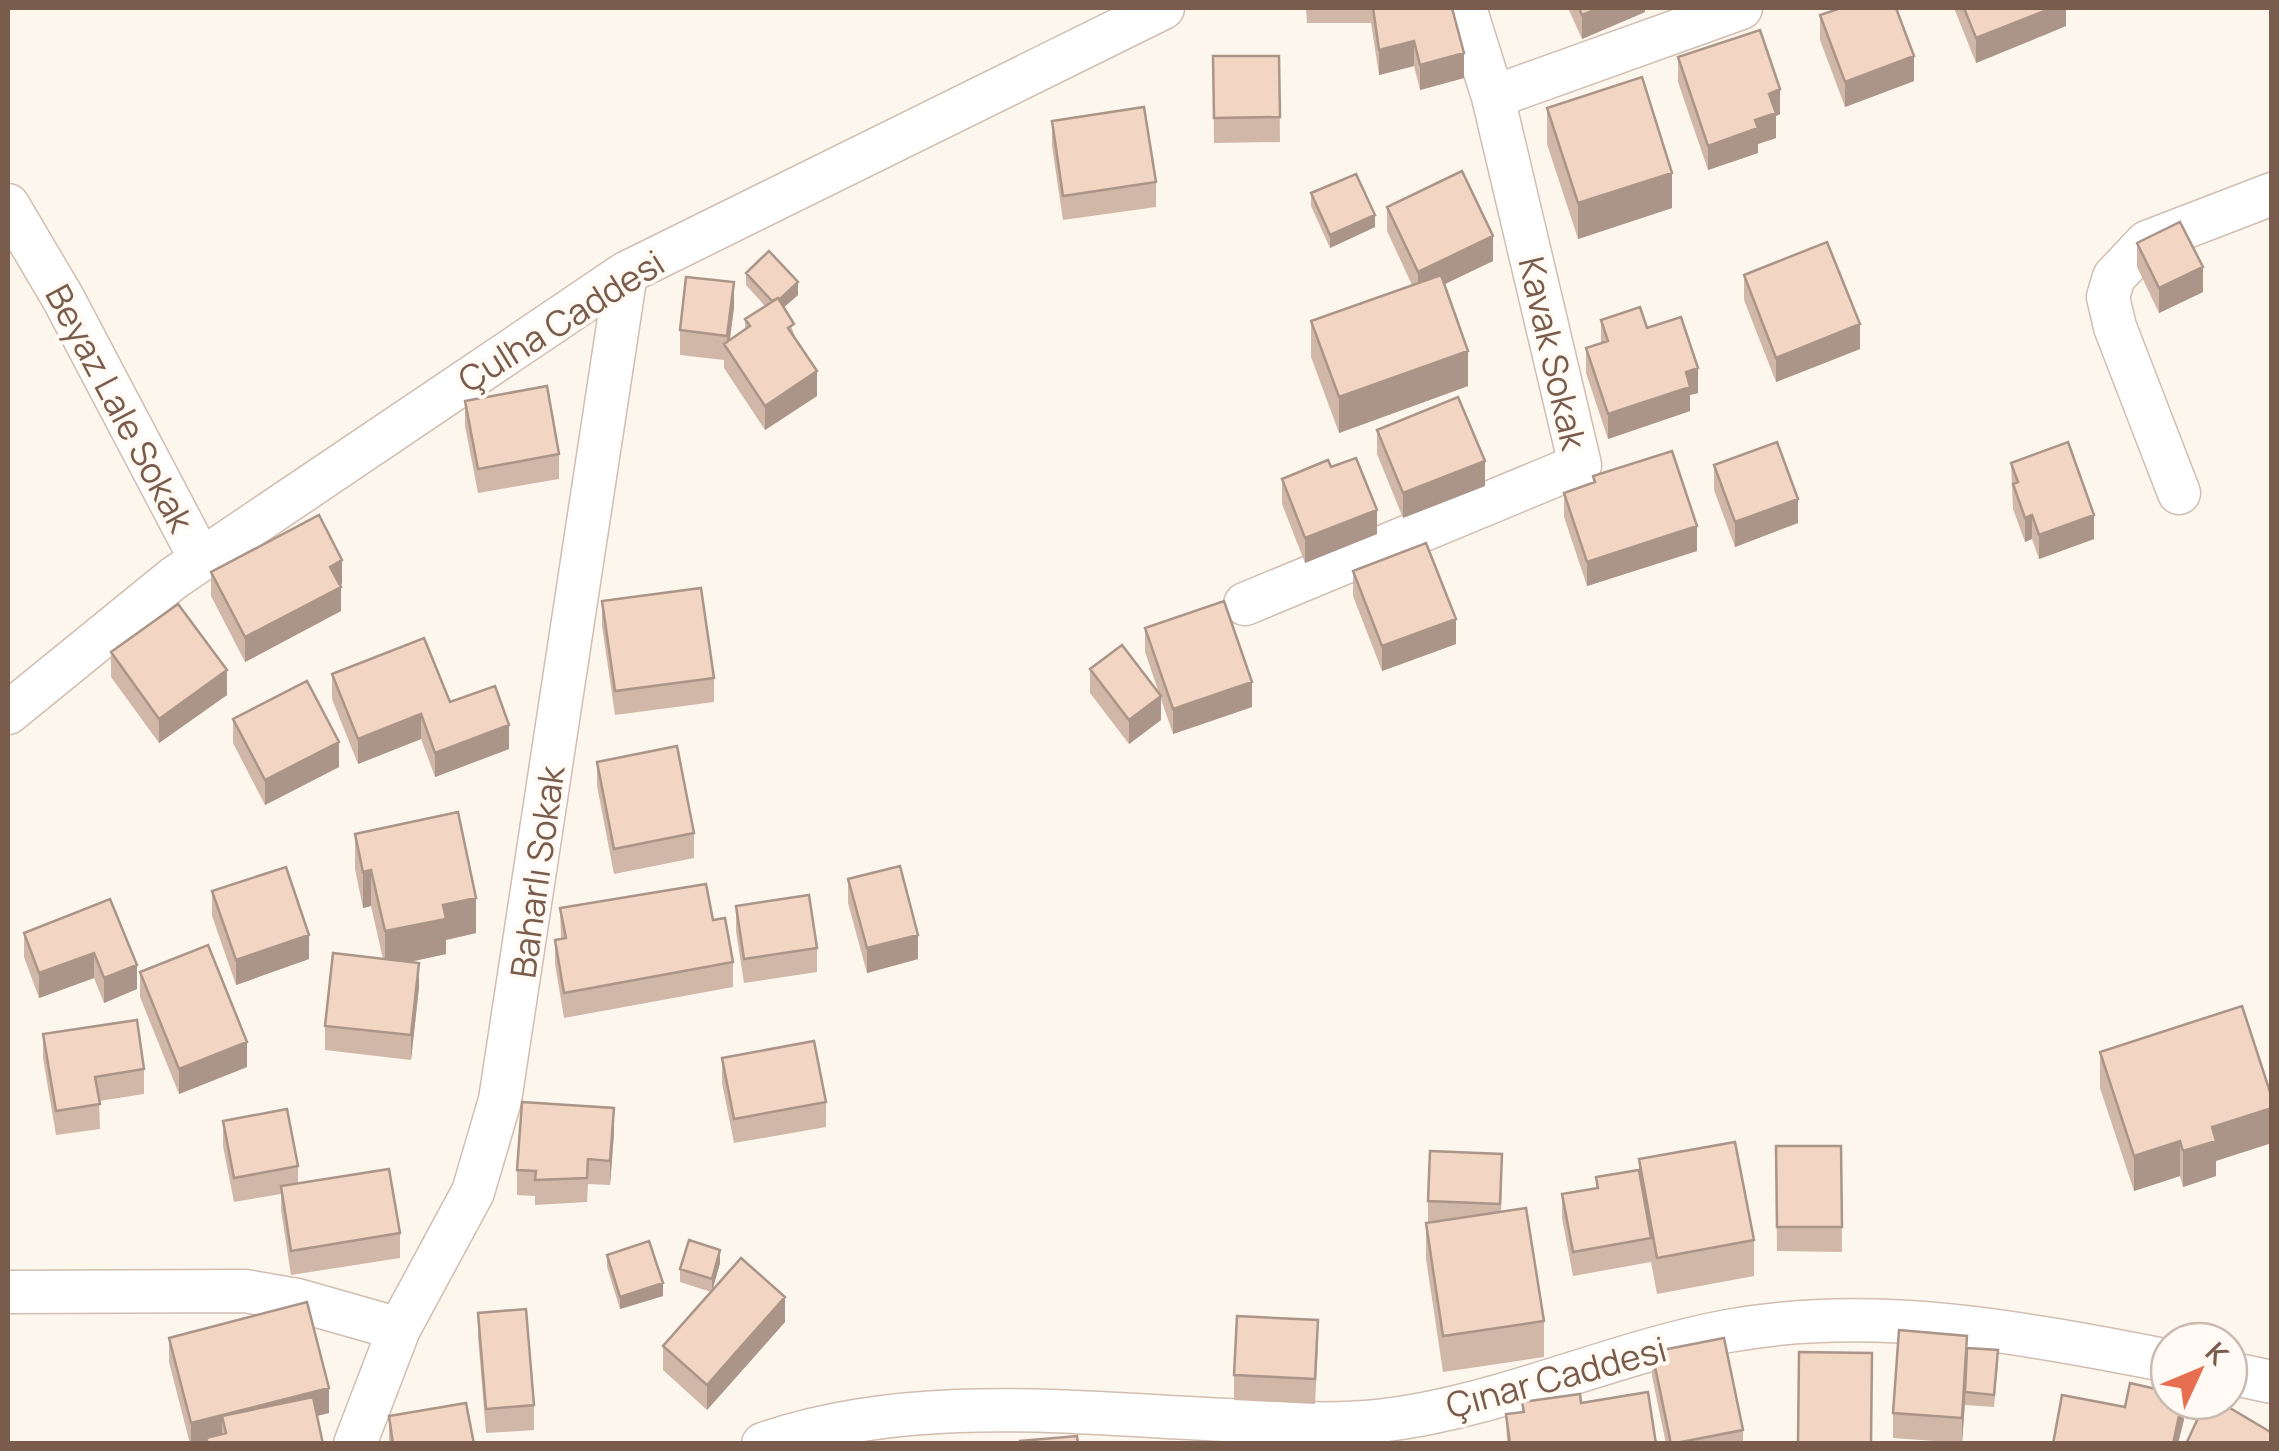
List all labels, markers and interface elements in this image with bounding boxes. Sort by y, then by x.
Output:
street label: Çulha Caddesi [449,239,673,403]
street label: Kavak Sokak [1508,252,1599,456]
street label: Beyaz Lale Sokak [35,276,206,542]
street label: Baharlı Sokak [498,761,576,981]
north arrow [2149,1321,2249,1421]
street label: Çınar Caddesi [1441,1325,1671,1429]
text: K [2198,1333,2238,1373]

